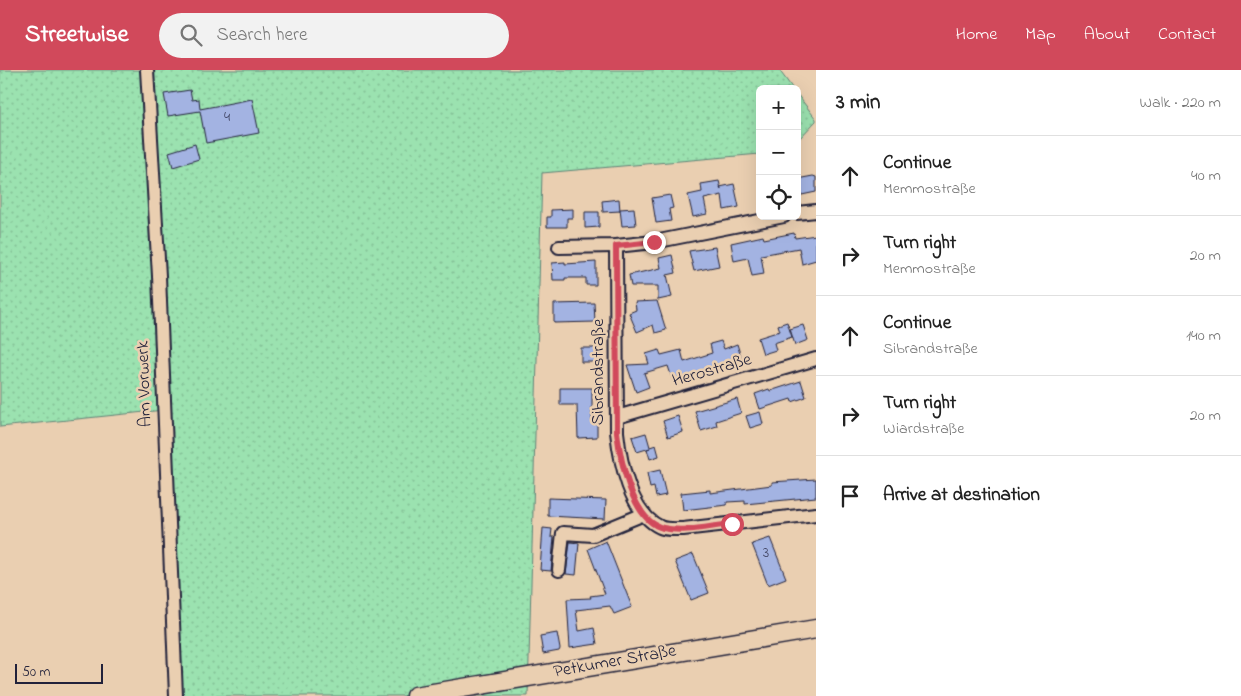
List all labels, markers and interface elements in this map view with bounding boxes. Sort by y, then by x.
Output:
search box [159,13,509,58]
text: Streetwise [25,18,129,53]
icon: search [177,21,205,49]
text: Search here [217,22,308,49]
text: Home [956,22,997,48]
text: Map [1025,22,1056,48]
text: About [1084,22,1130,48]
text: Contact [1158,22,1216,48]
map controls [756,85,801,220]
button: + [756,85,801,130]
text: 3 min [836,88,880,118]
text: Walk · 220 m [1140,91,1221,115]
house number: 4 [224,106,230,128]
button: − [756,130,801,175]
text: Continue [883,150,951,177]
icon: ahead [836,162,864,190]
text: 40 m [1191,164,1221,188]
button: locate [756,175,801,220]
text: Memmostraße [883,177,976,201]
text: Turn right [883,230,956,257]
route end [643,231,666,254]
icon: right [836,242,864,270]
text: 20 m [1190,244,1221,268]
text: Memmostraße [883,257,976,281]
text: Continue [883,310,951,337]
street label: Sibrandstraße [586,318,612,425]
icon: ahead [836,322,864,350]
text: 140 m [1186,324,1221,348]
text: Sibrandstraße [883,337,978,361]
street label: Am Vorwerk [130,340,159,428]
street label: Herostraße [669,347,756,395]
text: Turn right [883,390,956,417]
icon: right [836,402,864,430]
text: 20 m [1190,404,1221,428]
text: Wiardstraße [883,417,964,441]
icon: arrive [836,482,864,510]
text: Arrive at destination [883,482,1040,509]
route start [721,513,744,536]
house number: 3 [763,542,769,564]
street label: Petkumer Straße [552,638,679,686]
scale bar [15,661,102,684]
text: 50 m [22,662,50,683]

